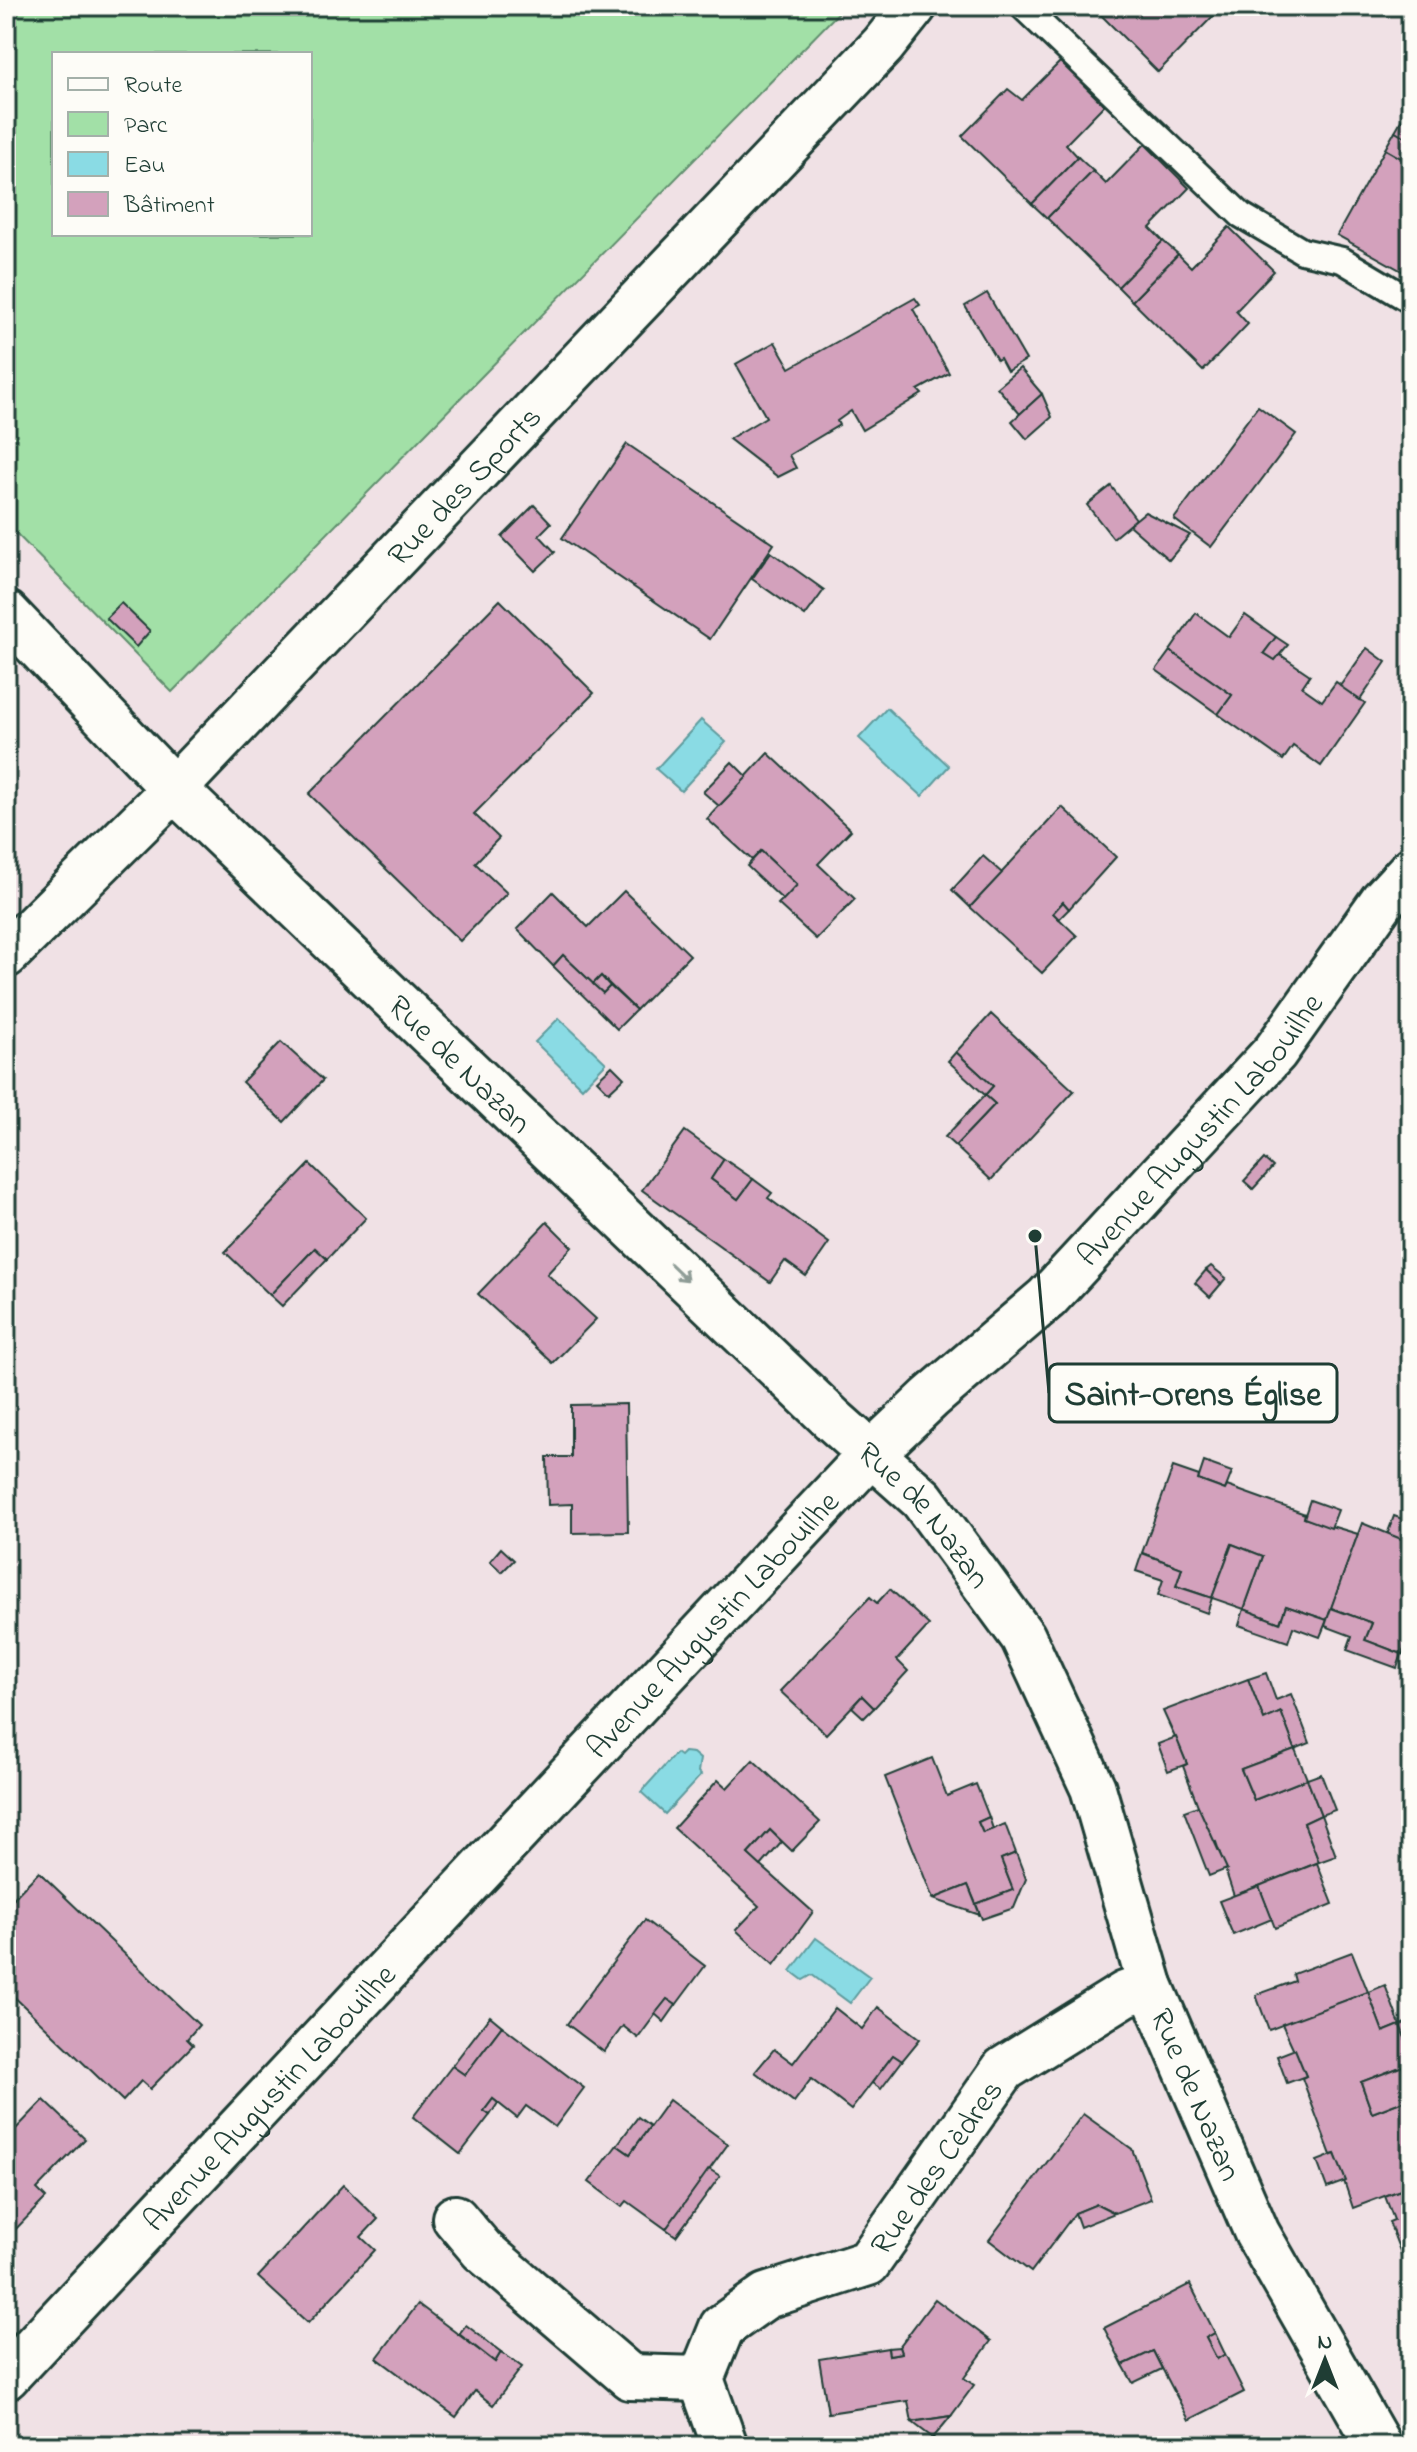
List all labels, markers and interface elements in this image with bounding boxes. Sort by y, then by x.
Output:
legend [52,52,312,236]
text: Route [124,69,182,104]
text: Parc [124,109,168,144]
text: Eau [124,149,165,184]
text: Bâtiment [123,189,215,224]
street label: Rue des Sports [378,397,554,578]
street label: Avenue Augustin Labouilhe [1067,984,1337,1279]
street label: Rue de Nazan [375,985,541,1146]
one-way arrow [669,1262,689,1281]
callout: Saint-Orens Église [1049,1364,1337,1422]
text: Saint-Orens Église [1065,1372,1322,1423]
street label: Rue de Nazan [845,1432,1000,1600]
street label: Avenue Augustin Labouilhe [577,1481,852,1771]
street label: Avenue Augustin Labouilhe [133,1954,409,2244]
street label: Rue de Nazan [1136,2002,1252,2189]
street label: Rue des Cèdres [860,2071,1017,2266]
north arrow [1285,2320,1365,2400]
text: N [1318,2327,1332,2359]

